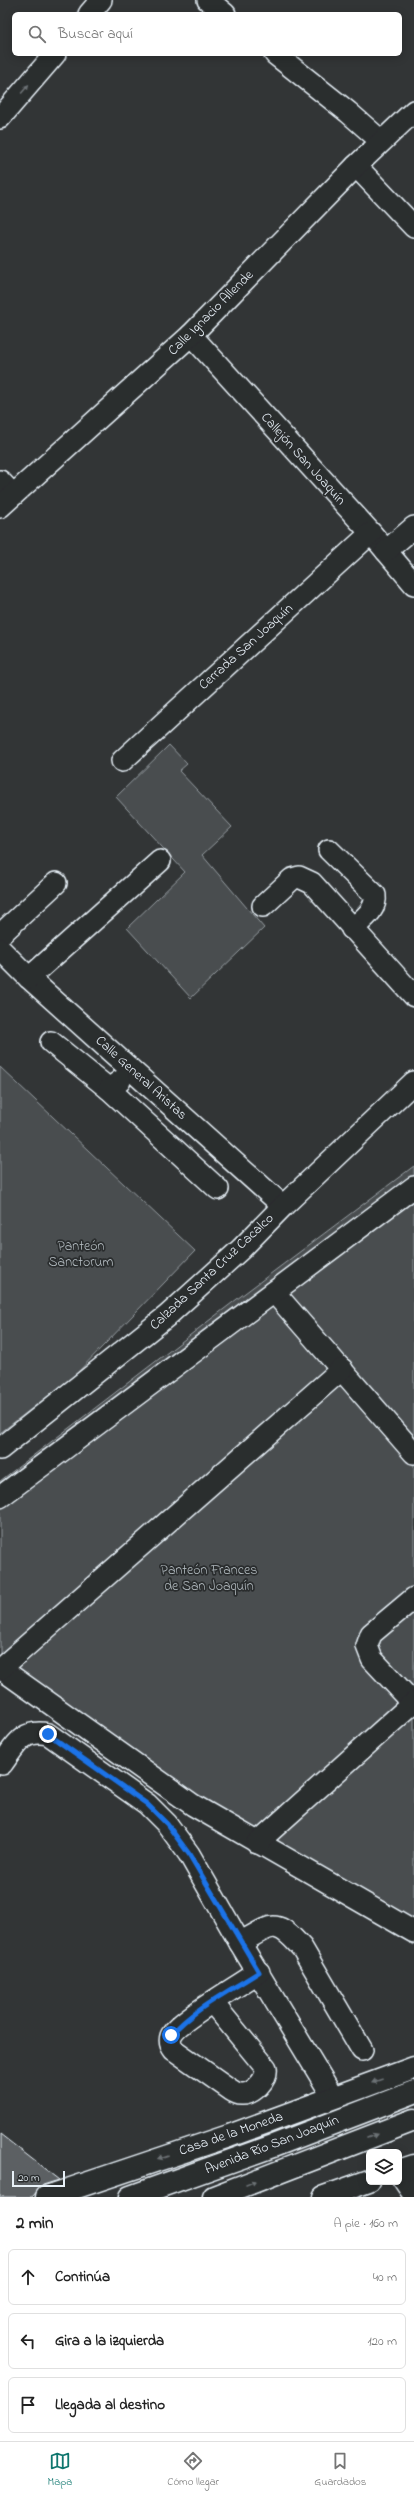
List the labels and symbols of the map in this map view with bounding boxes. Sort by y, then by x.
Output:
one-way arrow [21,83,30,94]
street label: Calle Ignacio Allende [163,265,260,361]
street label: Callejón San Joaquín [256,408,351,510]
street label: Cerrada San Joaquín [194,599,298,695]
street label: Calle General Aristas [90,1031,192,1125]
street label: Calzada Santa Cruz Cacalco [145,1209,279,1335]
park label: Panteón Sanctorum [49,1236,114,1273]
park label: Panteón Frances de San Joaquín [161,1560,257,1597]
route end [39,1725,57,1743]
route start [162,2026,180,2044]
one-way arrow [371,2078,383,2084]
street label: Casa de la Moneda [176,2106,286,2162]
street label: Avenida Río San Joaquín [202,2110,342,2180]
one-way arrow [367,2133,379,2139]
one-way arrow [156,2155,168,2161]
scale bar [12,2169,65,2188]
one-way arrow [245,2179,257,2185]

